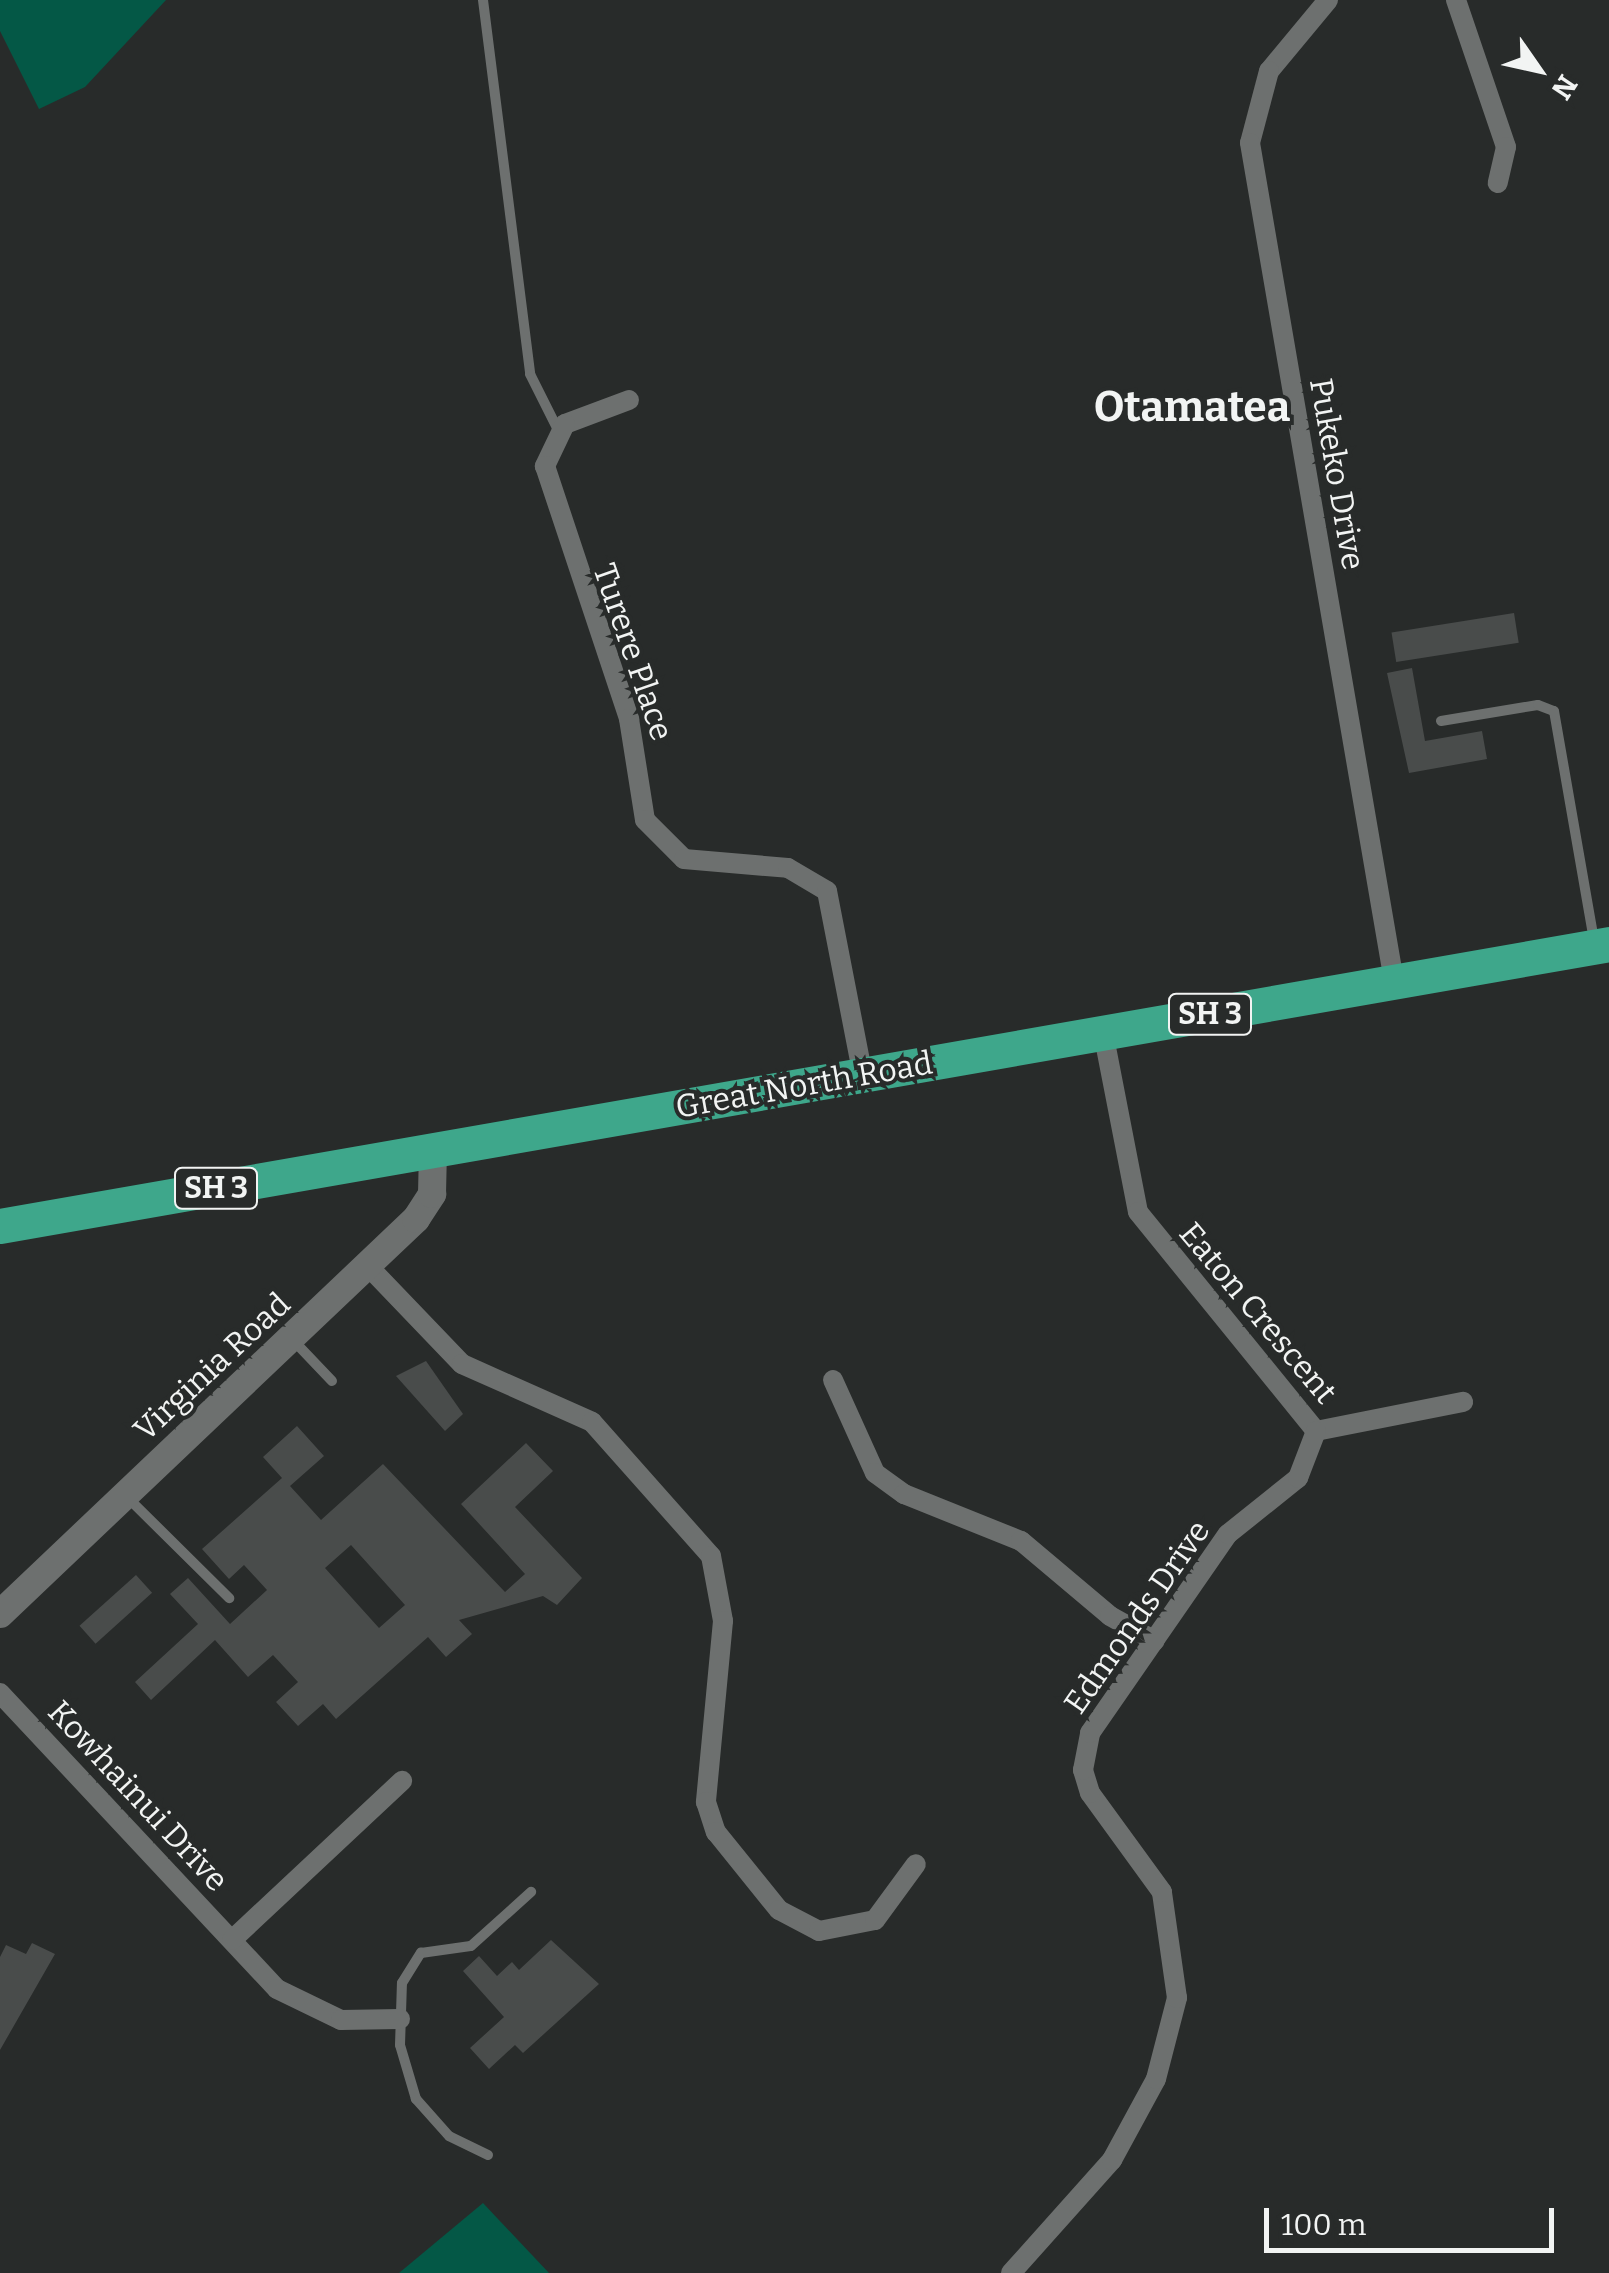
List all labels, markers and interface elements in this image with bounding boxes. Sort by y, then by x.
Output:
north arrow [1489,20,1589,120]
text: N [1545,69,1584,105]
street label: Pukeko Drive [1301,375,1373,573]
district label: Otamatea [1094,382,1290,432]
street label: Turere Place [585,559,681,745]
road number: SH 3 [1168,989,1252,1039]
street label: Great North Road [673,1044,935,1126]
road number: SH 3 [174,1163,258,1213]
street label: Eaton Crescent [1171,1215,1345,1411]
street label: Virginia Road [126,1285,298,1449]
street label: Edmonds Drive [1056,1513,1218,1721]
street label: Kowhainui Drive [40,1693,236,1899]
scale bar [1269,2188,1559,2250]
text: 100 m [1281,2207,1366,2243]

